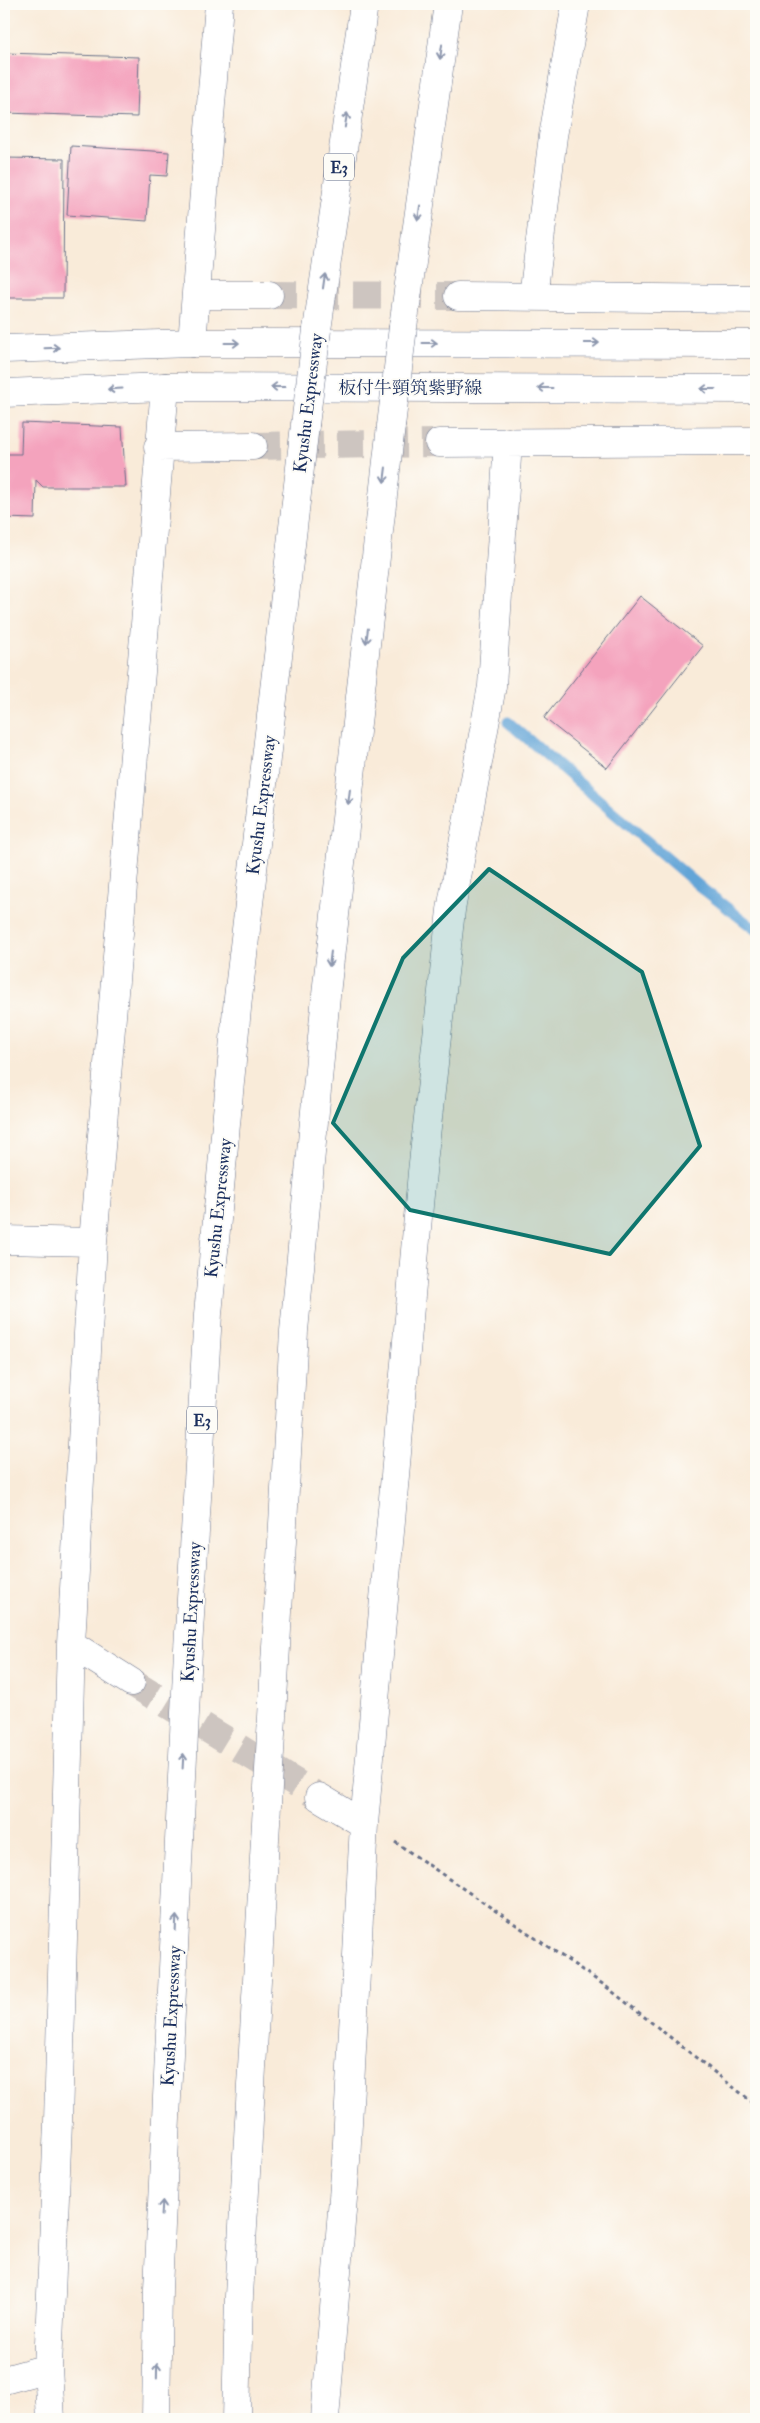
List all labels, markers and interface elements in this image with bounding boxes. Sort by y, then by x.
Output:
one-way arrow [436,44,446,60]
one-way arrow [341,113,351,129]
road number: E3 [324,154,354,180]
one-way arrow [413,205,423,221]
one-way arrow [319,274,329,290]
street label: Kyushu Expressway [289,331,329,474]
one-way arrow [224,338,240,348]
one-way arrow [422,338,438,348]
one-way arrow [584,338,600,348]
one-way arrow [44,343,60,352]
street label: 板付牛頸筑紫野線 [338,377,482,400]
one-way arrow [270,382,286,392]
one-way arrow [537,383,554,393]
one-way arrow [107,384,123,393]
one-way arrow [700,384,716,394]
one-way arrow [380,466,390,482]
one-way arrow [362,628,372,644]
street label: Kyushu Expressway [242,733,282,876]
one-way arrow [344,789,354,805]
one-way arrow [325,951,335,967]
street label: Kyushu Expressway [200,1136,237,1279]
road number: E3 [187,1406,217,1434]
street label: Kyushu Expressway [176,1540,207,1683]
one-way arrow [179,1753,188,1769]
one-way arrow [171,1916,180,1932]
street label: Kyushu Expressway [156,1944,187,2087]
one-way arrow [158,2200,167,2216]
one-way arrow [152,2363,162,2379]

